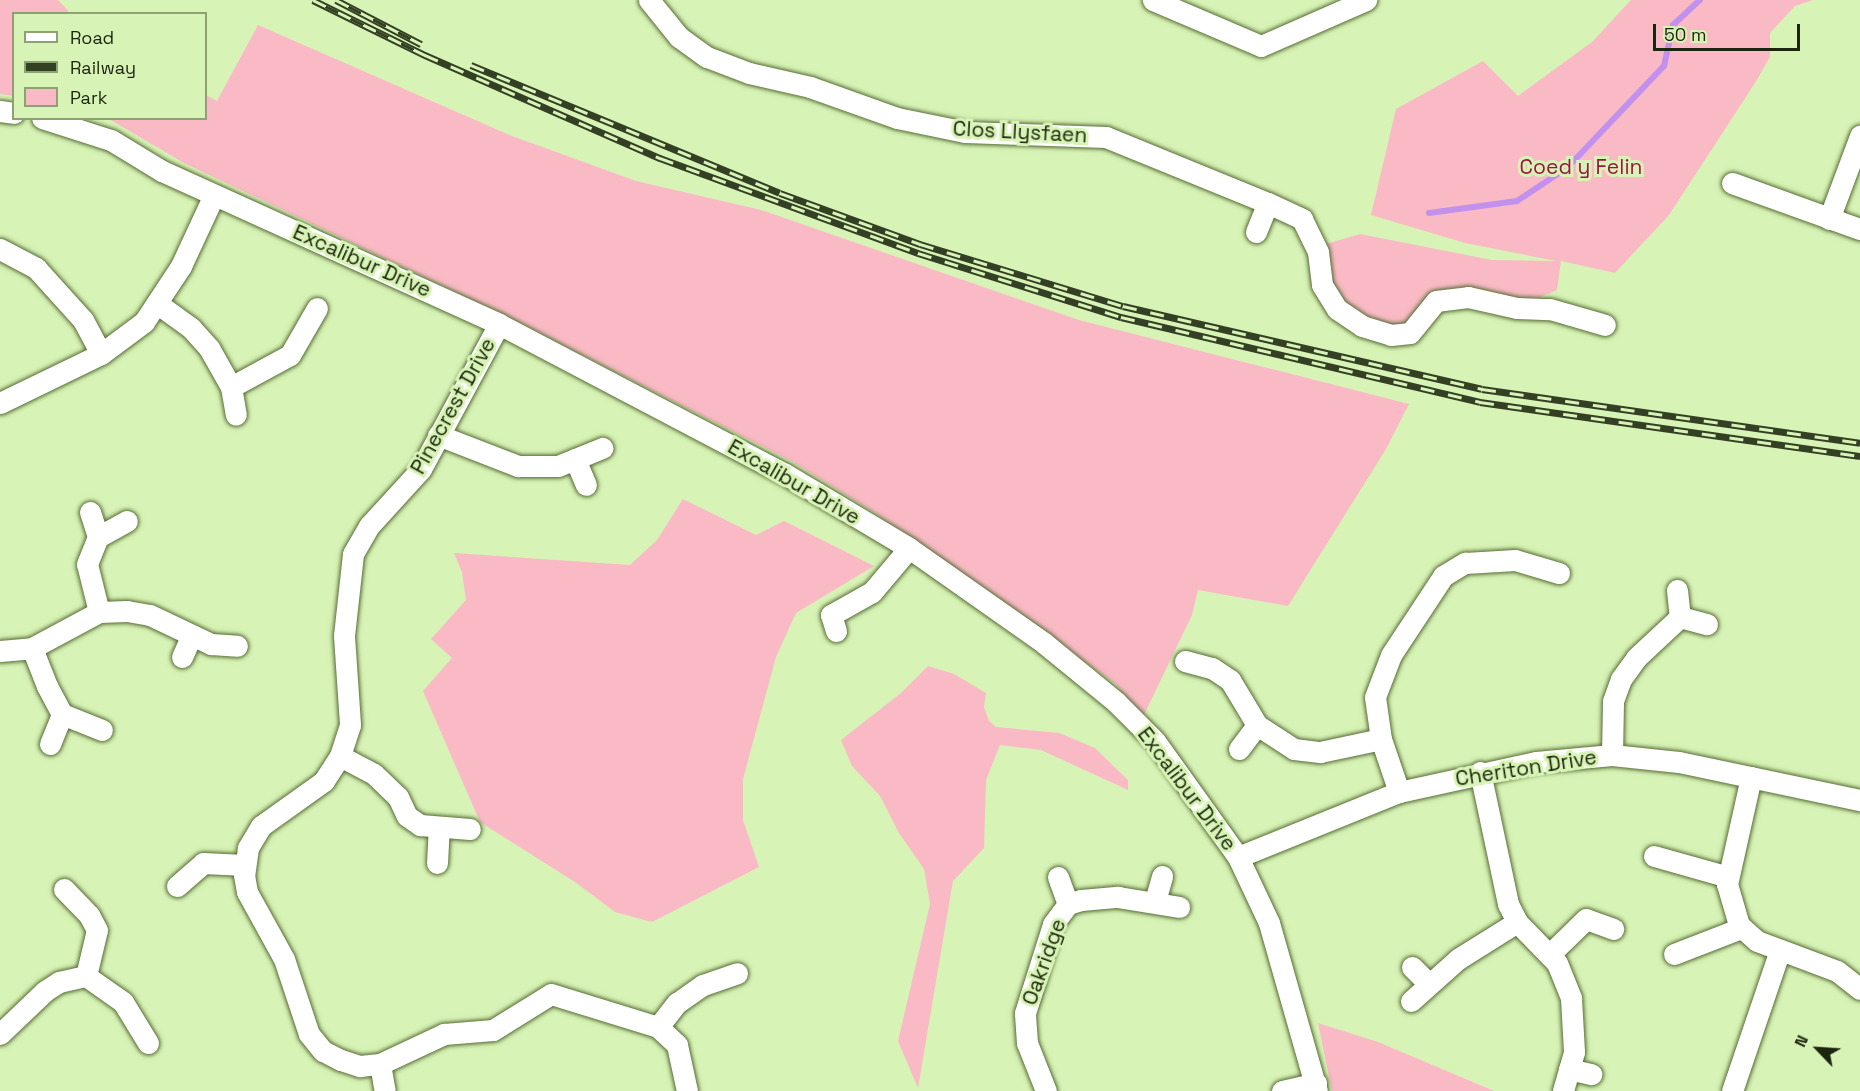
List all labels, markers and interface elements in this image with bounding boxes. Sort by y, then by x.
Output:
legend [12,12,207,120]
scale bar [1656,12,1803,50]
text: 50 m [1664,23,1706,46]
text: Road [70,26,114,49]
text: Railway [70,56,136,79]
text: Park [70,86,107,109]
street label: Clos Llysfaen [952,116,1088,148]
park label: Coed y Felin [1520,154,1642,180]
street label: Excalibur Drive [289,219,435,303]
street label: Pinecrest Drive [405,334,501,478]
street label: Excalibur Drive [723,434,865,530]
street label: Excalibur Drive [1132,722,1242,856]
street label: Cheriton Drive [1454,744,1598,792]
street label: Oakridge [1017,915,1071,1009]
north arrow [1788,1019,1848,1079]
text: N [1789,1032,1813,1050]

